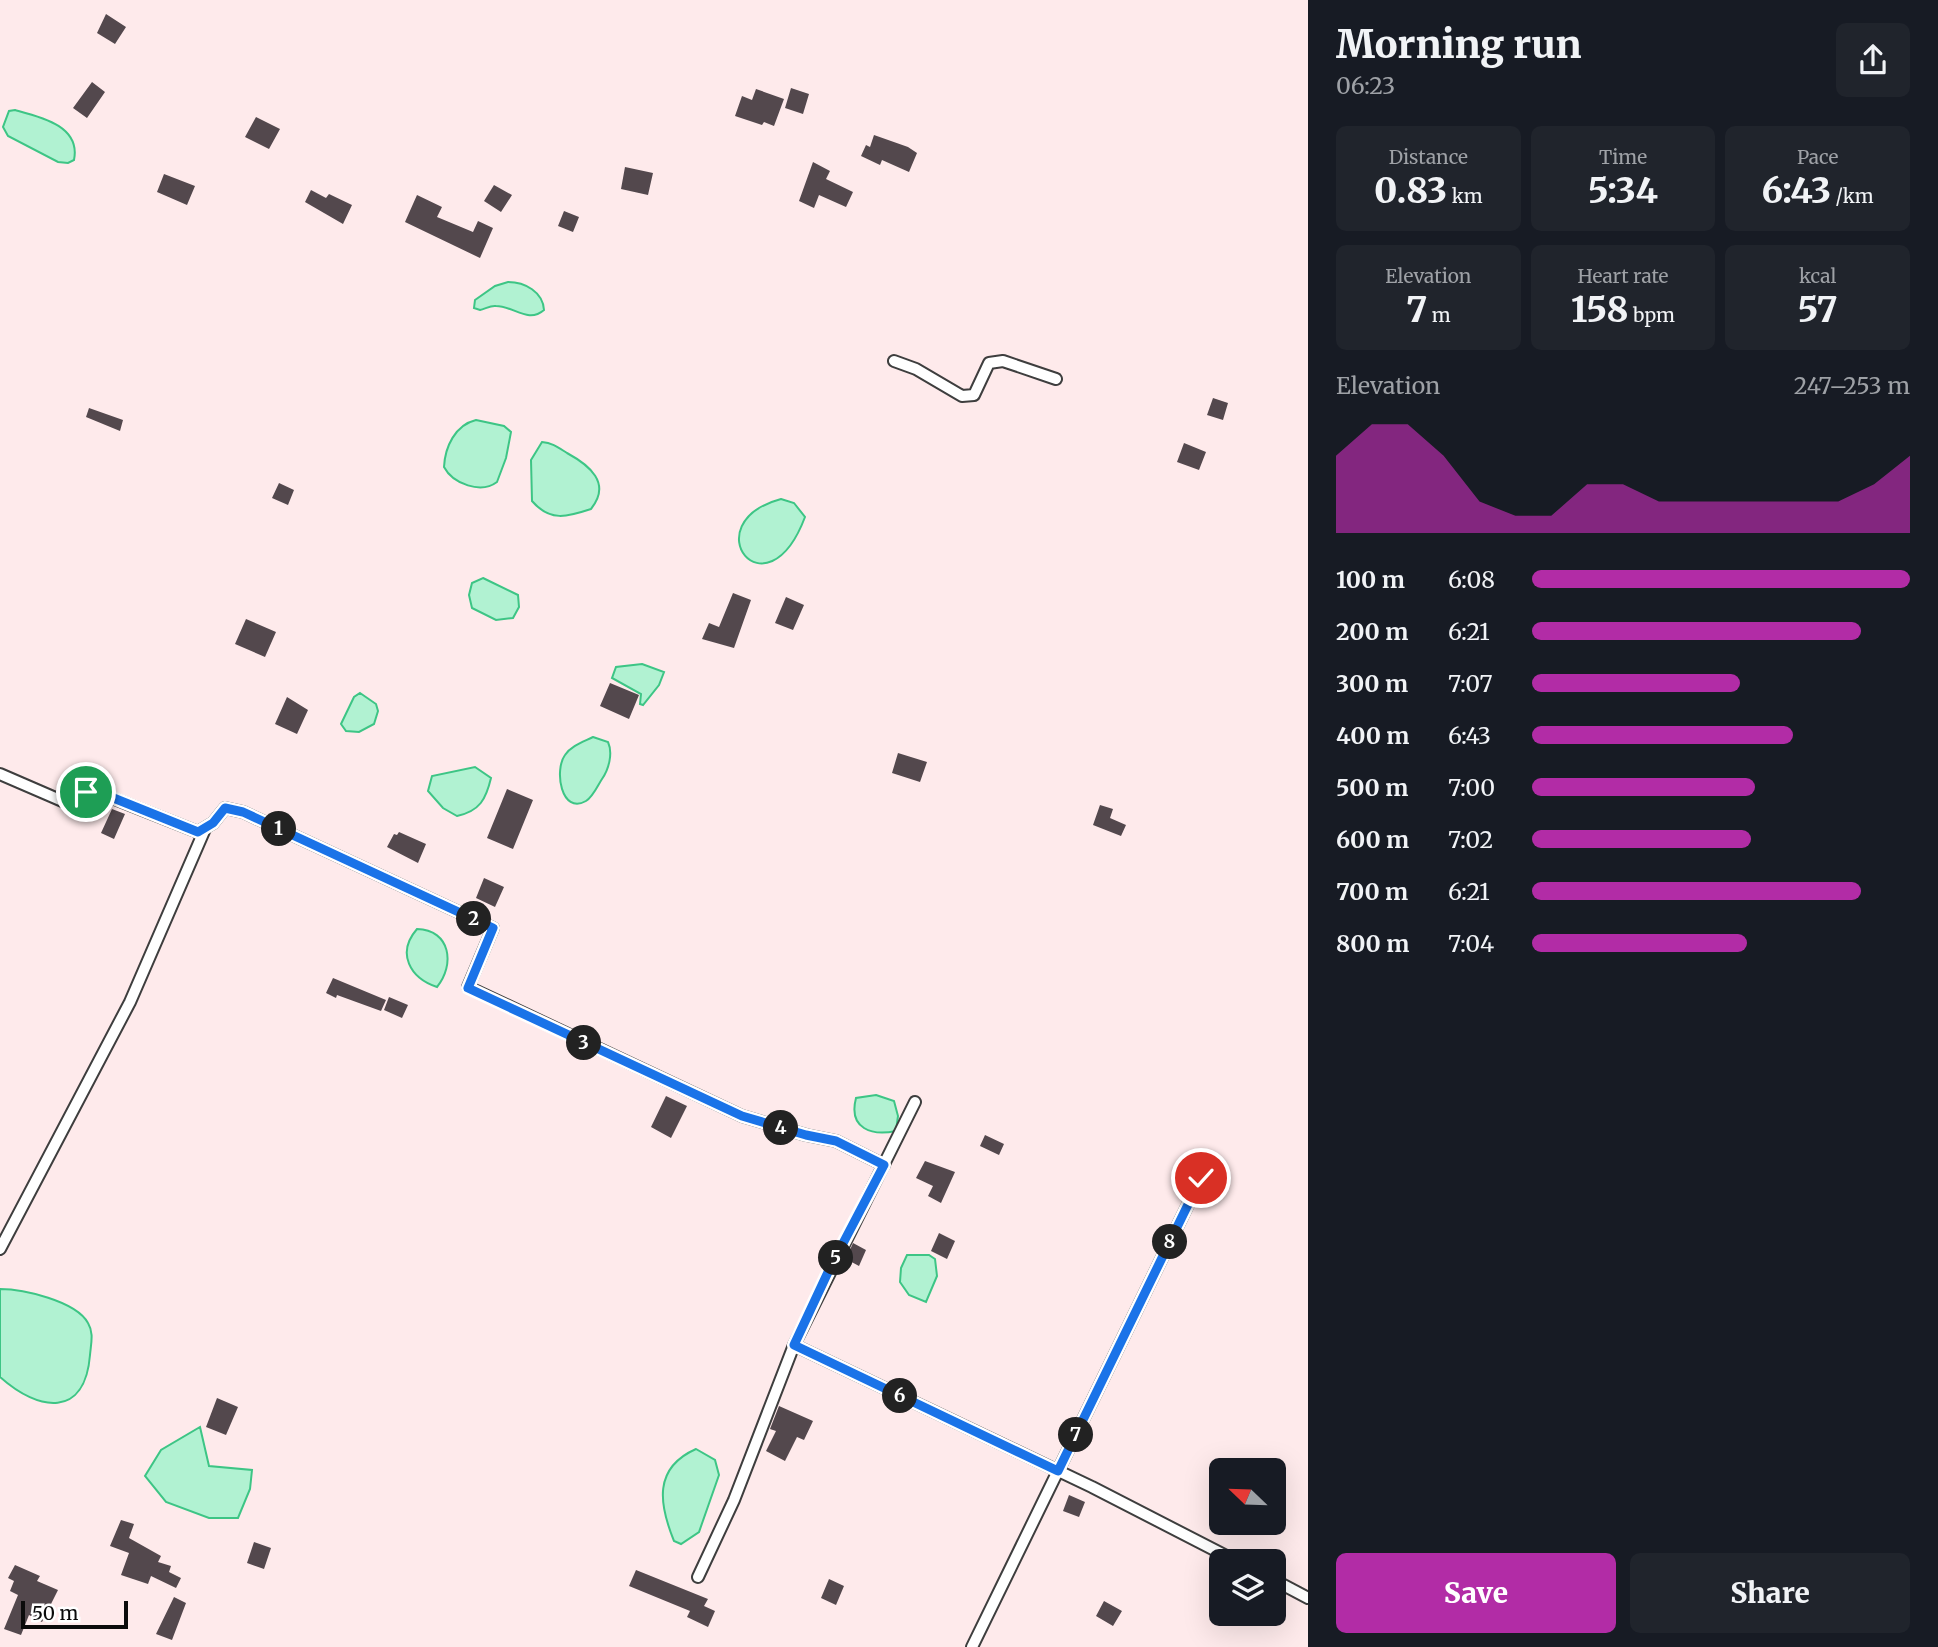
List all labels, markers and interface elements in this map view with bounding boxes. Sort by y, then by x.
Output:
text: Morning run [1336,21,1582,68]
button: share [1836,23,1910,97]
text: 06:23 [1336,71,1395,100]
text: Distance [1389,145,1468,169]
text: Time [1599,145,1647,169]
text: Pace [1797,145,1838,169]
text: 0.83 [1374,169,1447,213]
text: 5:34 [1588,169,1658,213]
text: 6:43 [1762,169,1831,213]
text: km [1447,184,1483,208]
text: /km [1831,184,1874,208]
text: Elevation [1385,264,1471,288]
text: Heart rate [1578,264,1668,288]
text: kcal [1799,264,1836,288]
text: 7 [1406,288,1427,332]
text: 158 [1571,288,1628,332]
text: 57 [1798,288,1838,332]
text: m [1427,303,1451,327]
text: bpm [1628,303,1675,327]
text: Elevation [1336,371,1440,400]
text: 247–253 m [1794,371,1910,400]
text: 100 m [1336,565,1405,594]
text: 6:08 [1448,565,1495,594]
text: 200 m [1336,617,1408,646]
text: 6:21 [1448,617,1490,646]
text: 300 m [1336,669,1408,698]
text: 7:07 [1448,669,1493,698]
text: 400 m [1336,721,1410,750]
text: 6:43 [1448,721,1491,750]
pin [56,762,116,822]
icon: arrive [67,773,105,811]
text: 500 m [1336,773,1408,802]
text: 7:00 [1448,773,1495,802]
pin: 1 [262,812,296,846]
text: 1 [274,816,283,840]
text: 600 m [1336,825,1409,854]
text: 7:02 [1448,825,1493,854]
text: 700 m [1336,877,1408,906]
text: 6:21 [1448,877,1490,906]
pin: 2 [456,902,491,936]
text: 2 [468,906,479,930]
text: 800 m [1336,929,1409,958]
text: 7:04 [1448,929,1494,958]
pin: 3 [566,1026,602,1060]
text: 3 [578,1030,589,1054]
pin: 4 [764,1110,798,1146]
text: 4 [774,1115,787,1139]
pin [1171,1148,1231,1208]
icon: check [1182,1159,1220,1197]
pin: 8 [1152,1224,1188,1260]
text: 8 [1164,1229,1175,1253]
pin: 5 [818,1240,854,1276]
text: 5 [830,1245,841,1269]
pin: 6 [883,1378,918,1414]
text: 6 [894,1383,905,1407]
pin: 7 [1058,1418,1094,1452]
text: 7 [1070,1422,1081,1446]
north arrow [1209,1458,1286,1535]
map controls [1209,1458,1286,1626]
button: layers [1209,1549,1286,1626]
button: Save [1336,1553,1616,1633]
button: Share [1630,1553,1910,1633]
scale bar [21,1598,128,1630]
text: 50 m [32,1601,78,1625]

